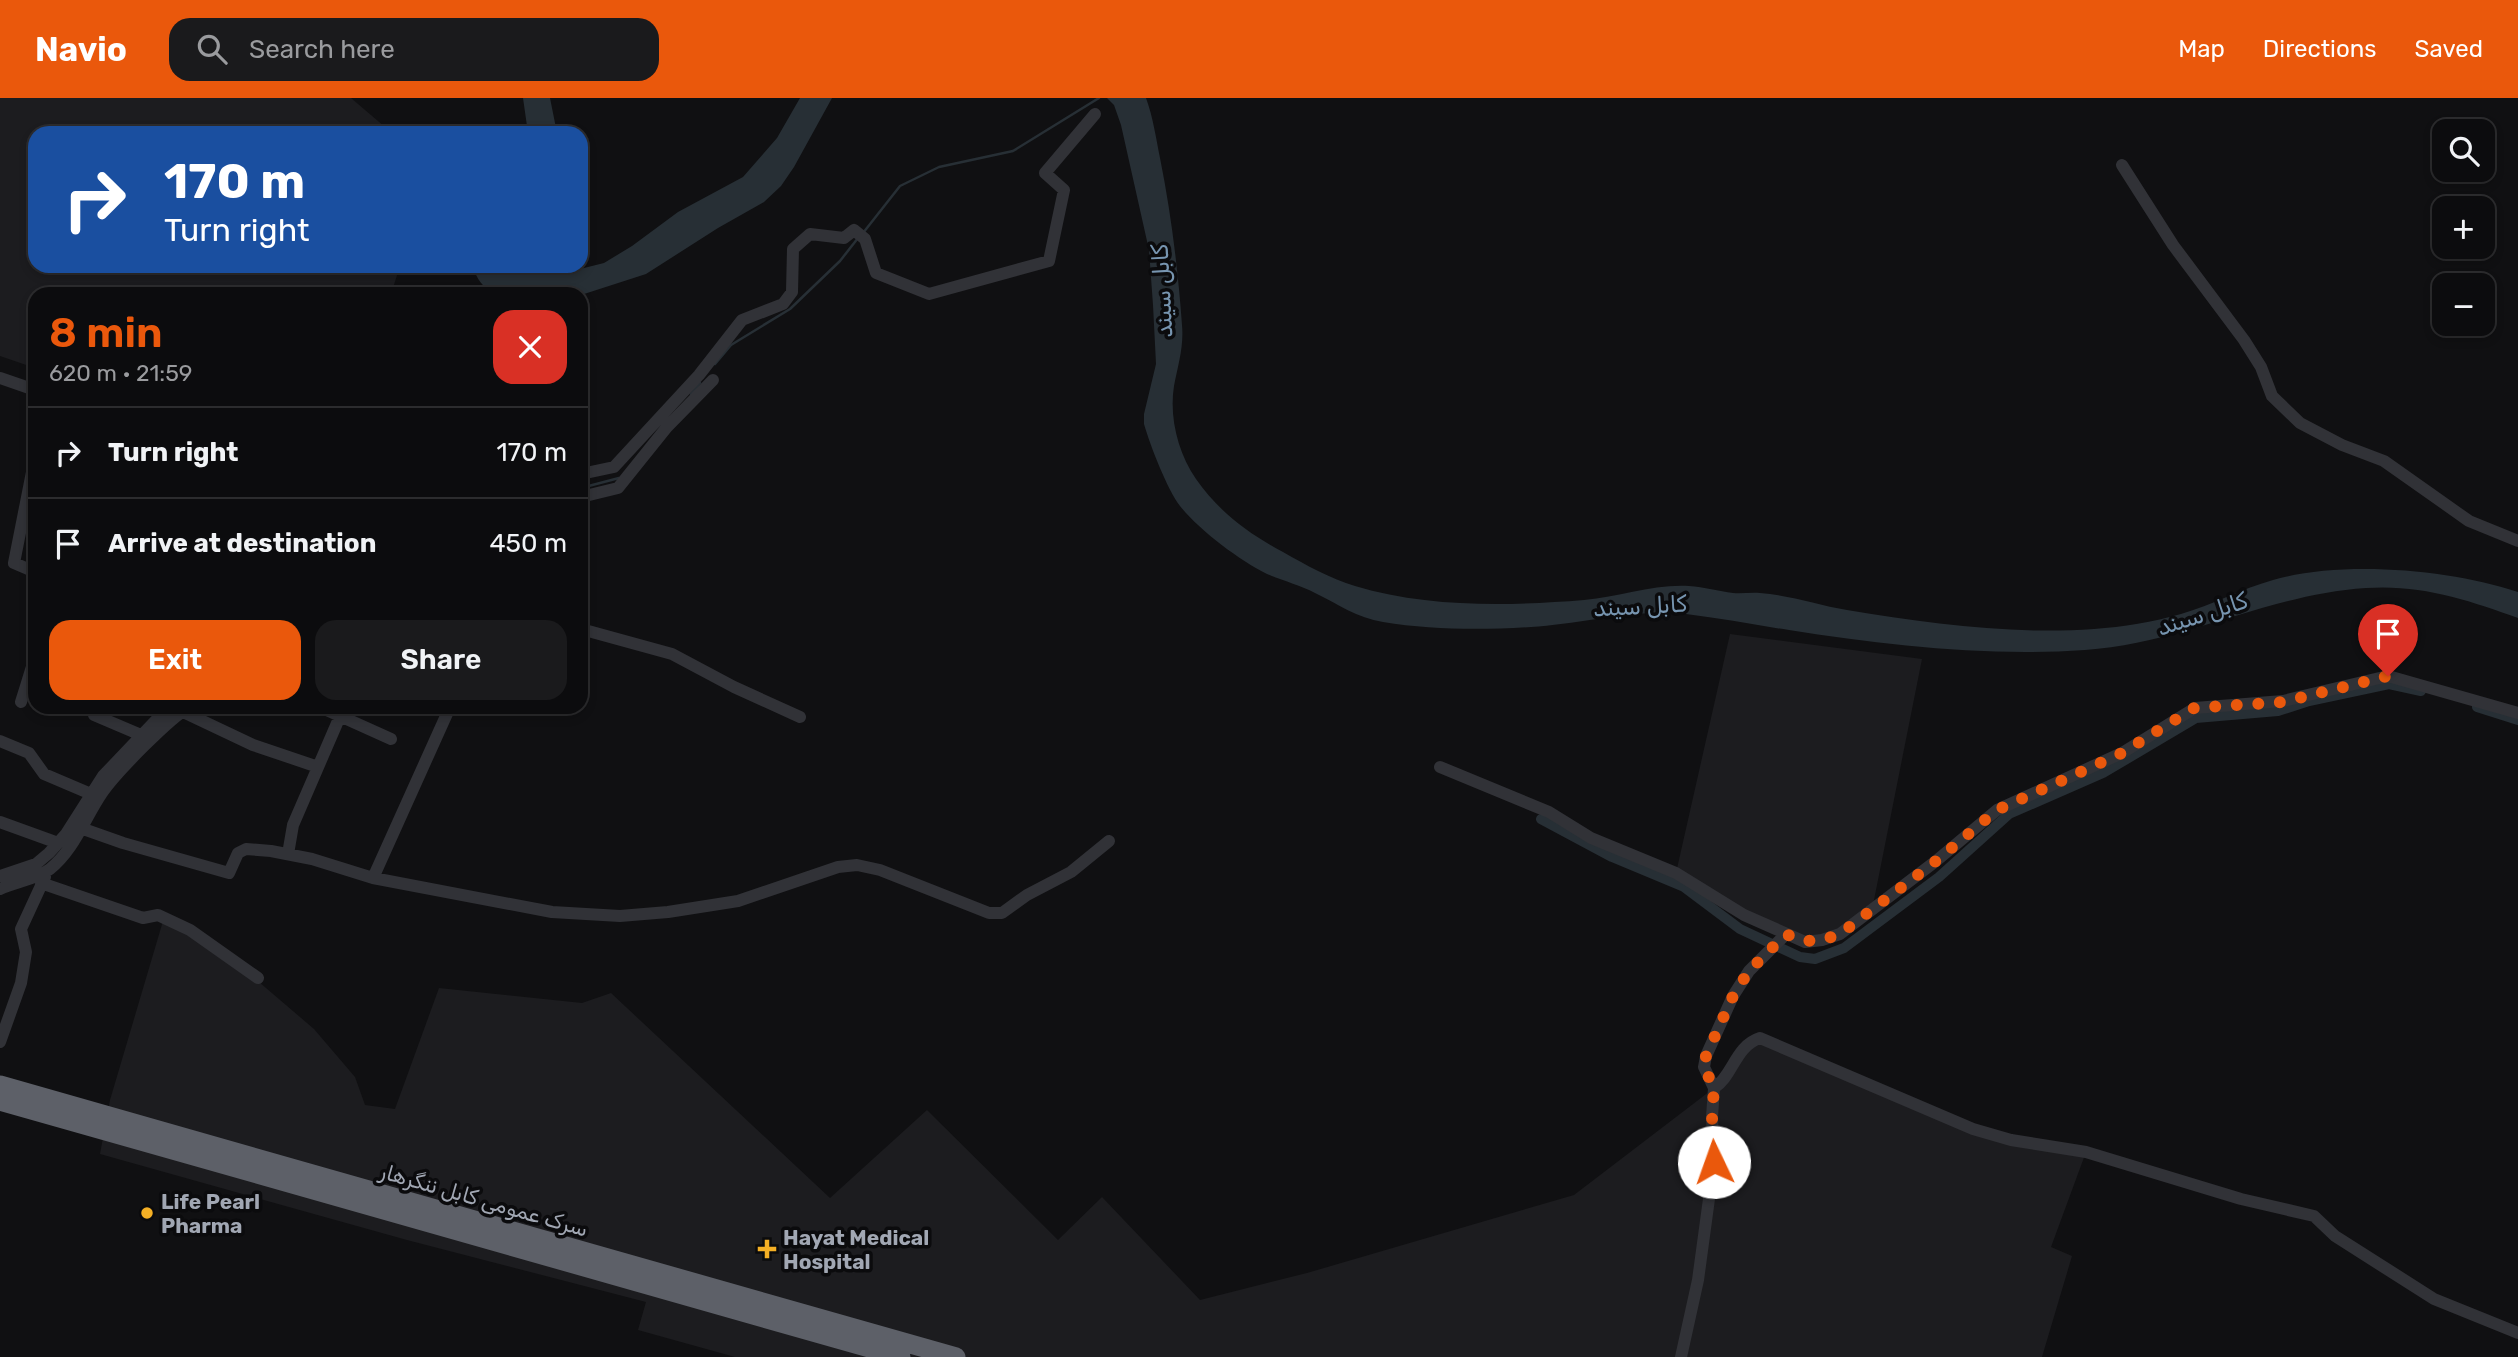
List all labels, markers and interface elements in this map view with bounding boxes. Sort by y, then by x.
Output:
search box [169,18,659,81]
text: Navio [35,30,127,69]
icon: search [193,30,231,68]
text: Search here [249,34,395,65]
text: Map [2178,35,2225,63]
text: Directions [2263,35,2376,63]
text: Saved [2414,35,2483,63]
map controls [2432,119,2495,336]
button: search [2432,119,2495,182]
text: 170 m [164,152,305,210]
icon: right [49,154,140,245]
button: + [2432,196,2495,259]
text: Turn right [164,211,309,249]
water label: کابل سيند [1146,243,1178,339]
button: − [2432,273,2495,336]
text: 8 min [49,308,163,358]
button: close [493,310,567,384]
text: 620 m · 21:59 [49,359,192,387]
icon: right [49,434,87,472]
text: Turn right [108,437,238,468]
text: 170 m [497,437,567,468]
icon: arrive [49,525,87,563]
text: Arrive at destination [108,528,376,559]
text: 450 m [489,528,567,559]
water label: کابل سيند [2153,586,2252,642]
water label: کابل سيند [1592,590,1688,622]
pin [2358,604,2418,676]
icon: arrive [2369,615,2407,653]
button: Exit [49,620,301,700]
button: Share [315,620,567,700]
position arrow [1677,1125,1751,1199]
street label: سرک عمومی کابل ننگرهار [375,1158,591,1242]
place label: Life Pearl Pharma [161,1189,260,1238]
marker: Life Pearl Pharma [139,1205,155,1221]
place label: Hayat Medical Hospital [783,1225,929,1274]
marker: Hayat Medical Hospital [757,1239,777,1259]

